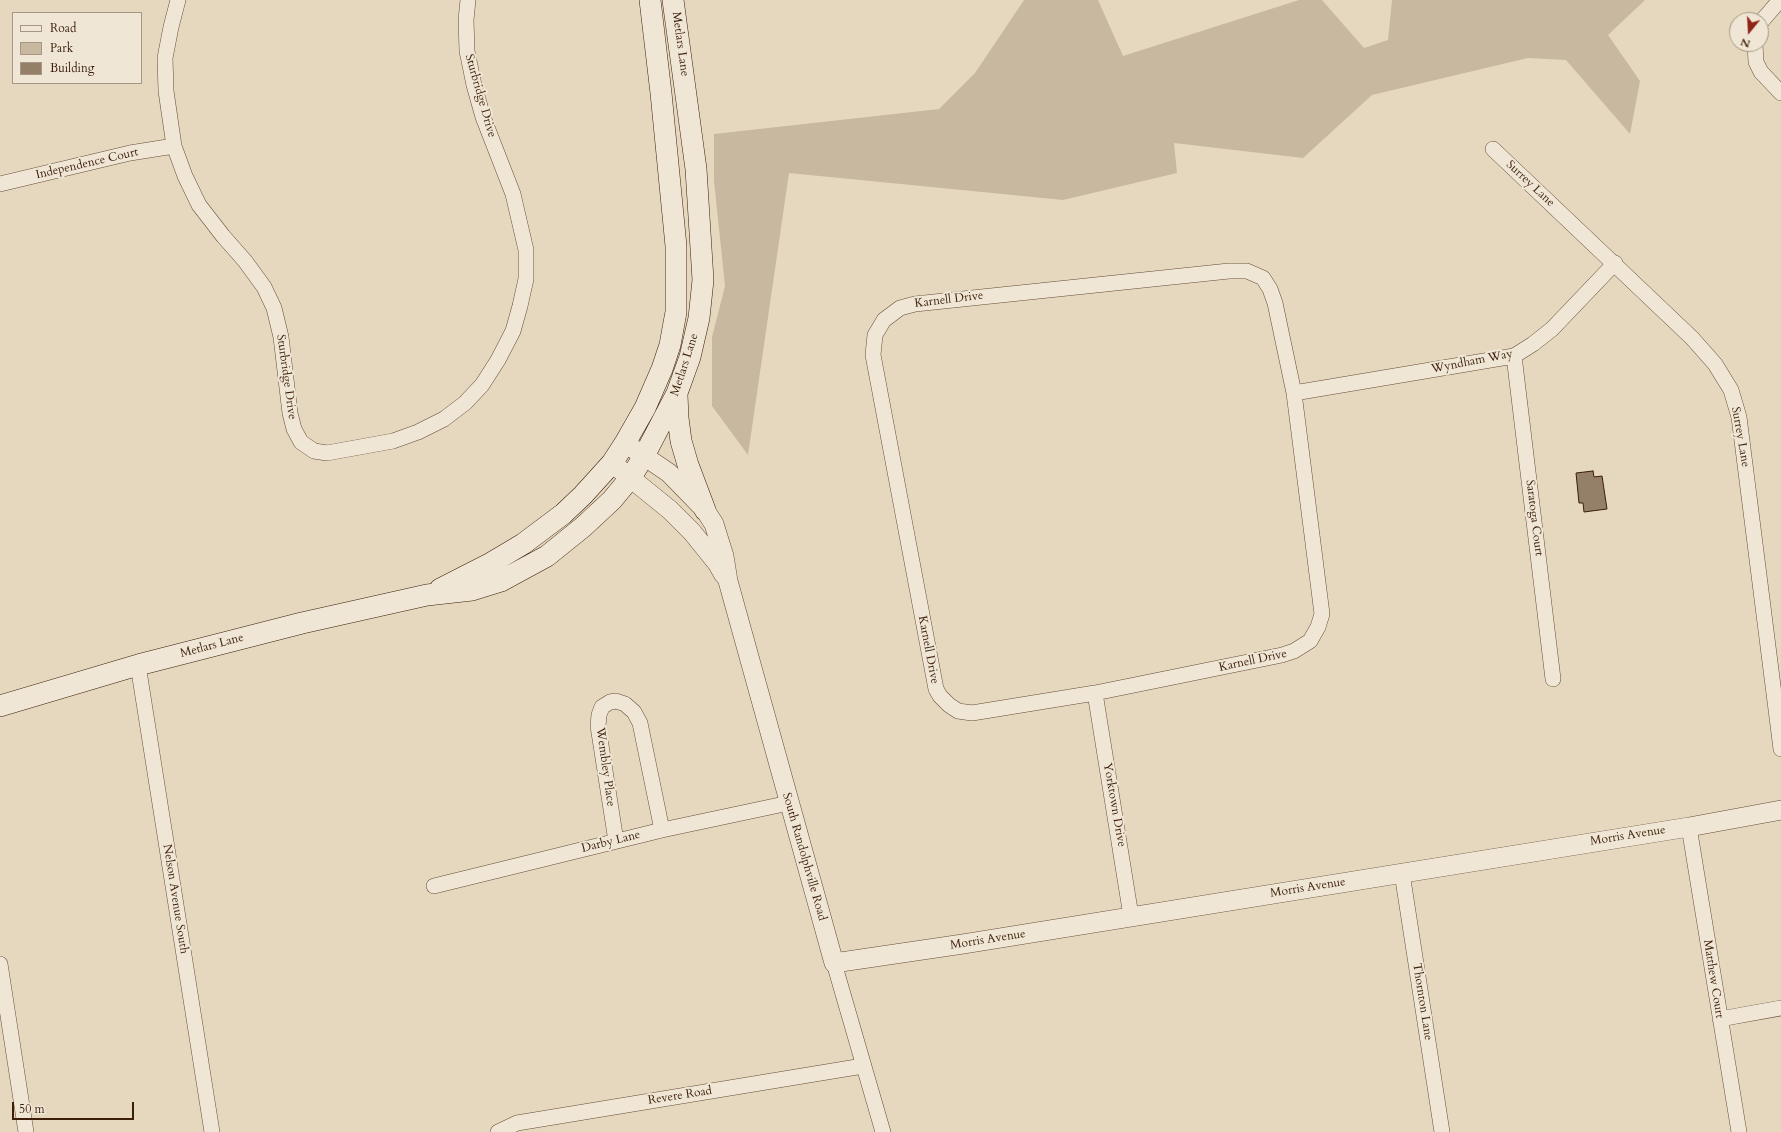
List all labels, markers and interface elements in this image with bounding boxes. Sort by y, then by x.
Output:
street label: Metlars Lane [668,11,692,77]
legend [12,12,142,84]
north arrow [1729,12,1769,52]
text: Road [50,20,76,36]
text: N [1739,34,1752,52]
text: Park [50,40,73,56]
street label: Sturbridge Drive [461,53,499,139]
text: Building [50,60,94,76]
street label: Independence Court [34,145,140,183]
street label: Surrey Lane [1503,158,1557,210]
street label: Karnell Drive [914,289,984,311]
street label: Metlars Lane [668,332,702,398]
street label: Sturbridge Drive [273,334,299,420]
street label: Wyndham Way [1430,347,1514,377]
street label: Surrey Lane [1728,406,1752,468]
street label: Saratoga Court [1522,479,1546,557]
street label: Karnell Drive [914,615,942,685]
street label: Metlars Lane [179,631,245,661]
street label: Karnell Drive [1218,647,1288,675]
street label: Wembley Place [592,727,618,807]
street label: Yorktown Drive [1100,762,1128,848]
street label: South Randolphville Road [779,791,829,923]
street label: Morris Avenue [1589,823,1667,849]
street label: Darby Lane [580,828,642,856]
street label: Nelson Avenue South [159,843,191,955]
street label: Morris Avenue [1269,875,1347,901]
street label: Morris Avenue [949,927,1027,953]
street label: Matthew Court [1700,939,1726,1019]
street label: Thornton Lane [1409,962,1435,1042]
street label: Revere Road [647,1084,713,1108]
scale bar [14,1094,136,1120]
text: 50 m [19,1101,45,1117]

